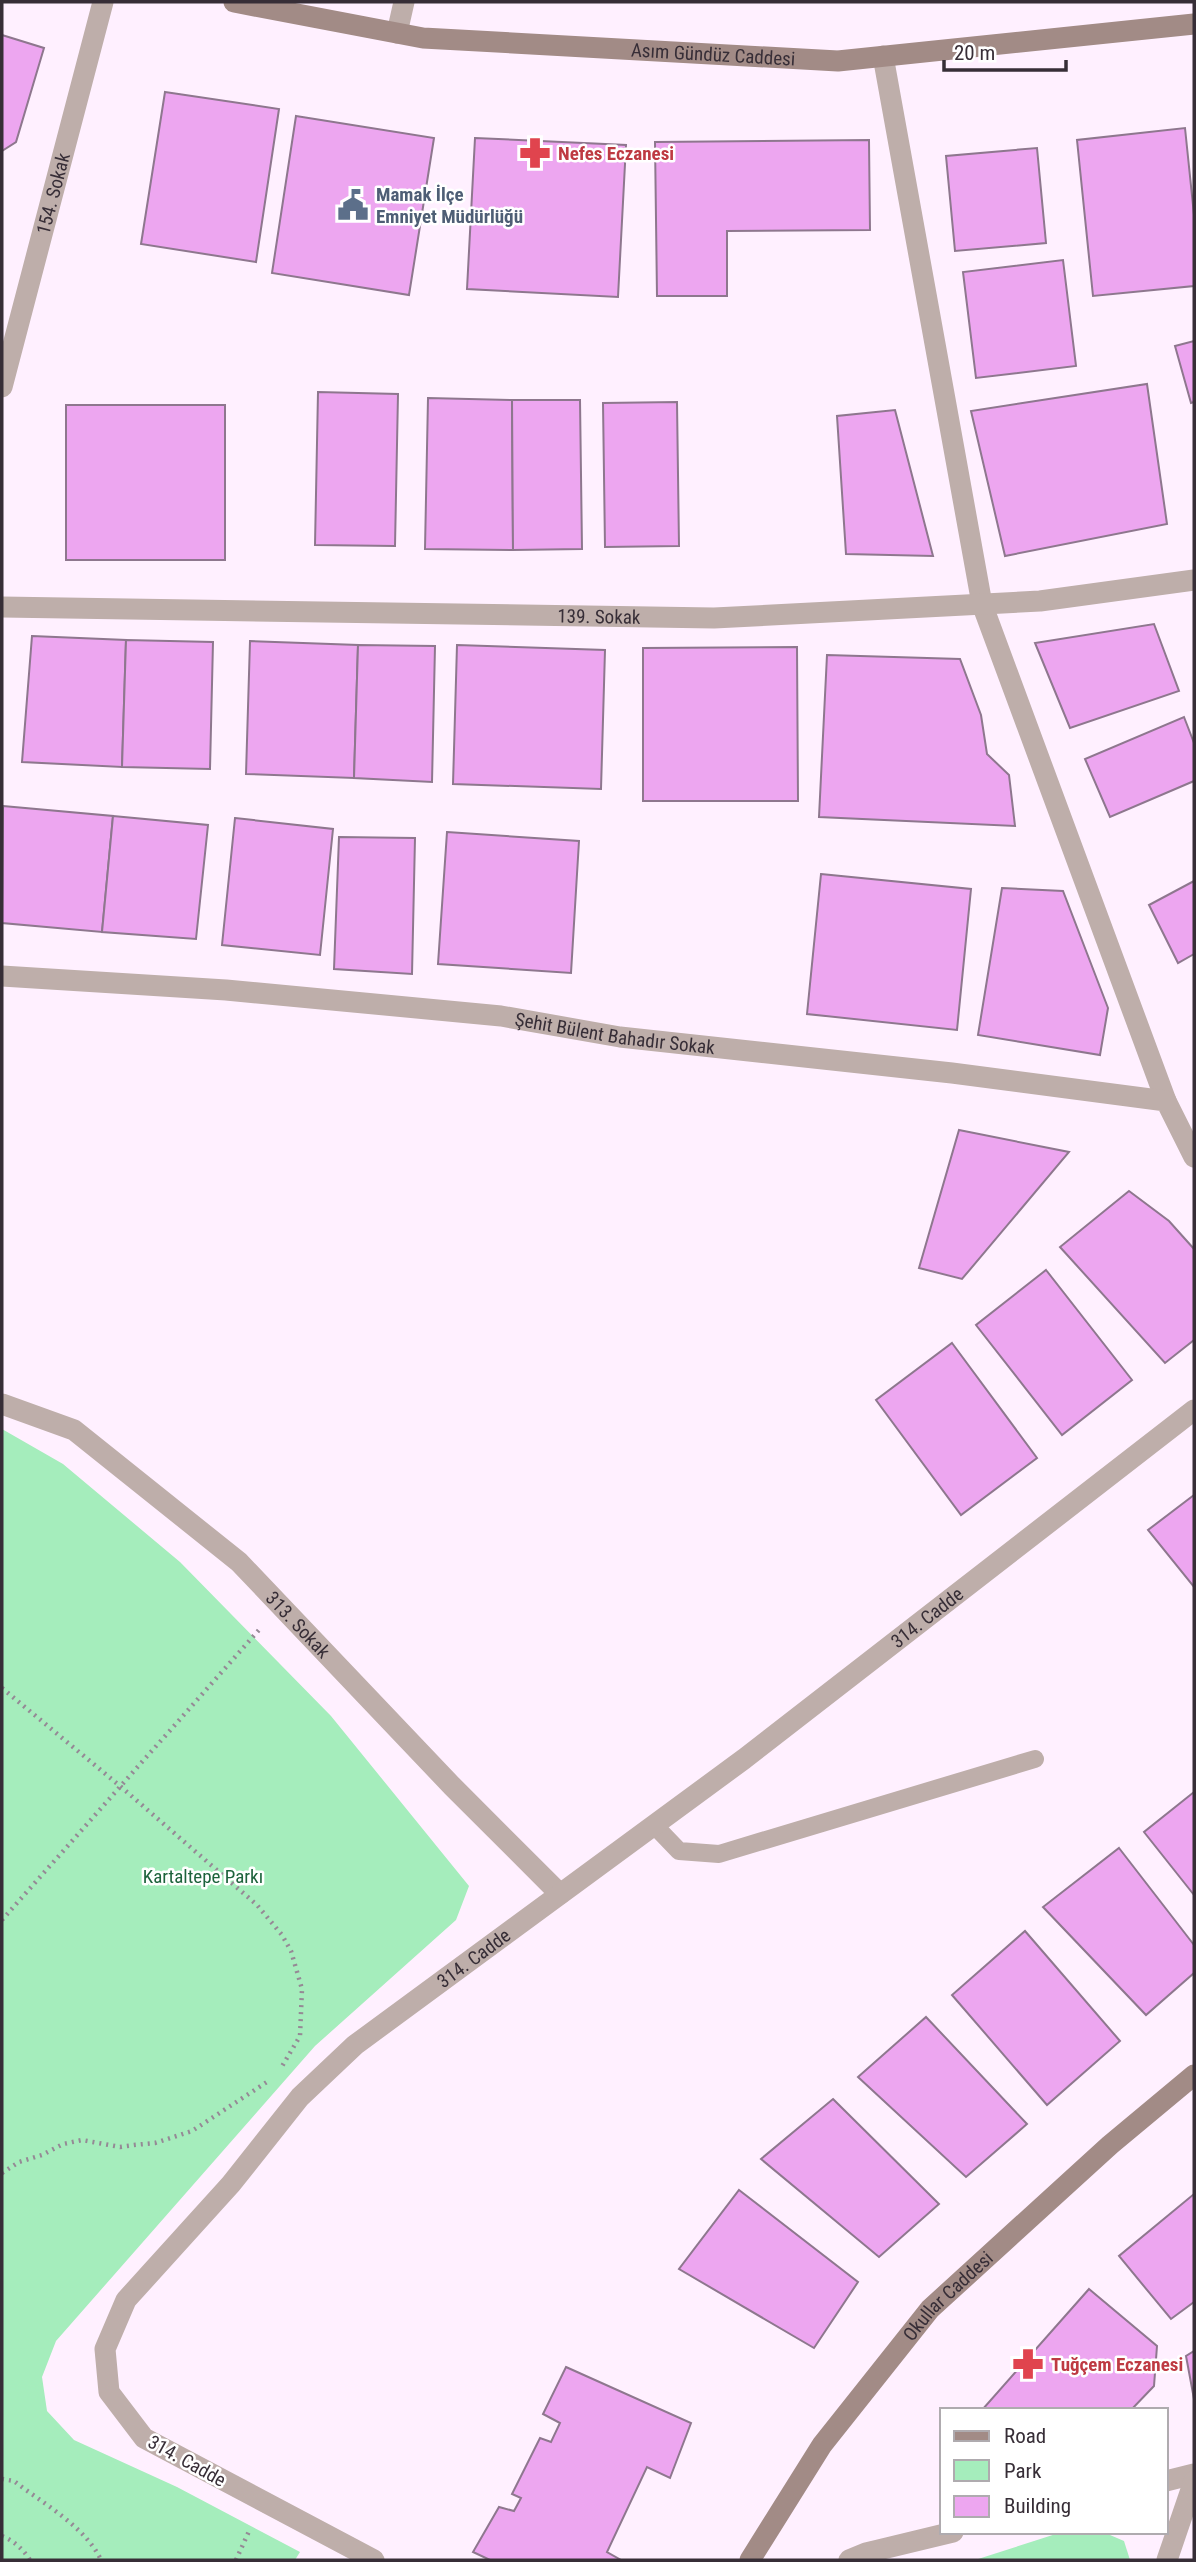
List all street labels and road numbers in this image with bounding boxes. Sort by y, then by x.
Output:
street label: Asım Gündüz Caddesi [630,38,796,70]
street label: 154. Sokak [31,150,75,237]
street label: 139. Sokak [557,604,641,628]
street label: Şehit Bülent Bahadır Sokak [513,1007,717,1059]
street label: 314. Cadde [886,1582,968,1652]
street label: 313. Sokak [261,1586,336,1663]
street label: 314. Cadde [432,1923,515,1992]
street label: Okullar Caddesi [898,2246,997,2345]
street label: 314. Cadde [144,2430,230,2492]

